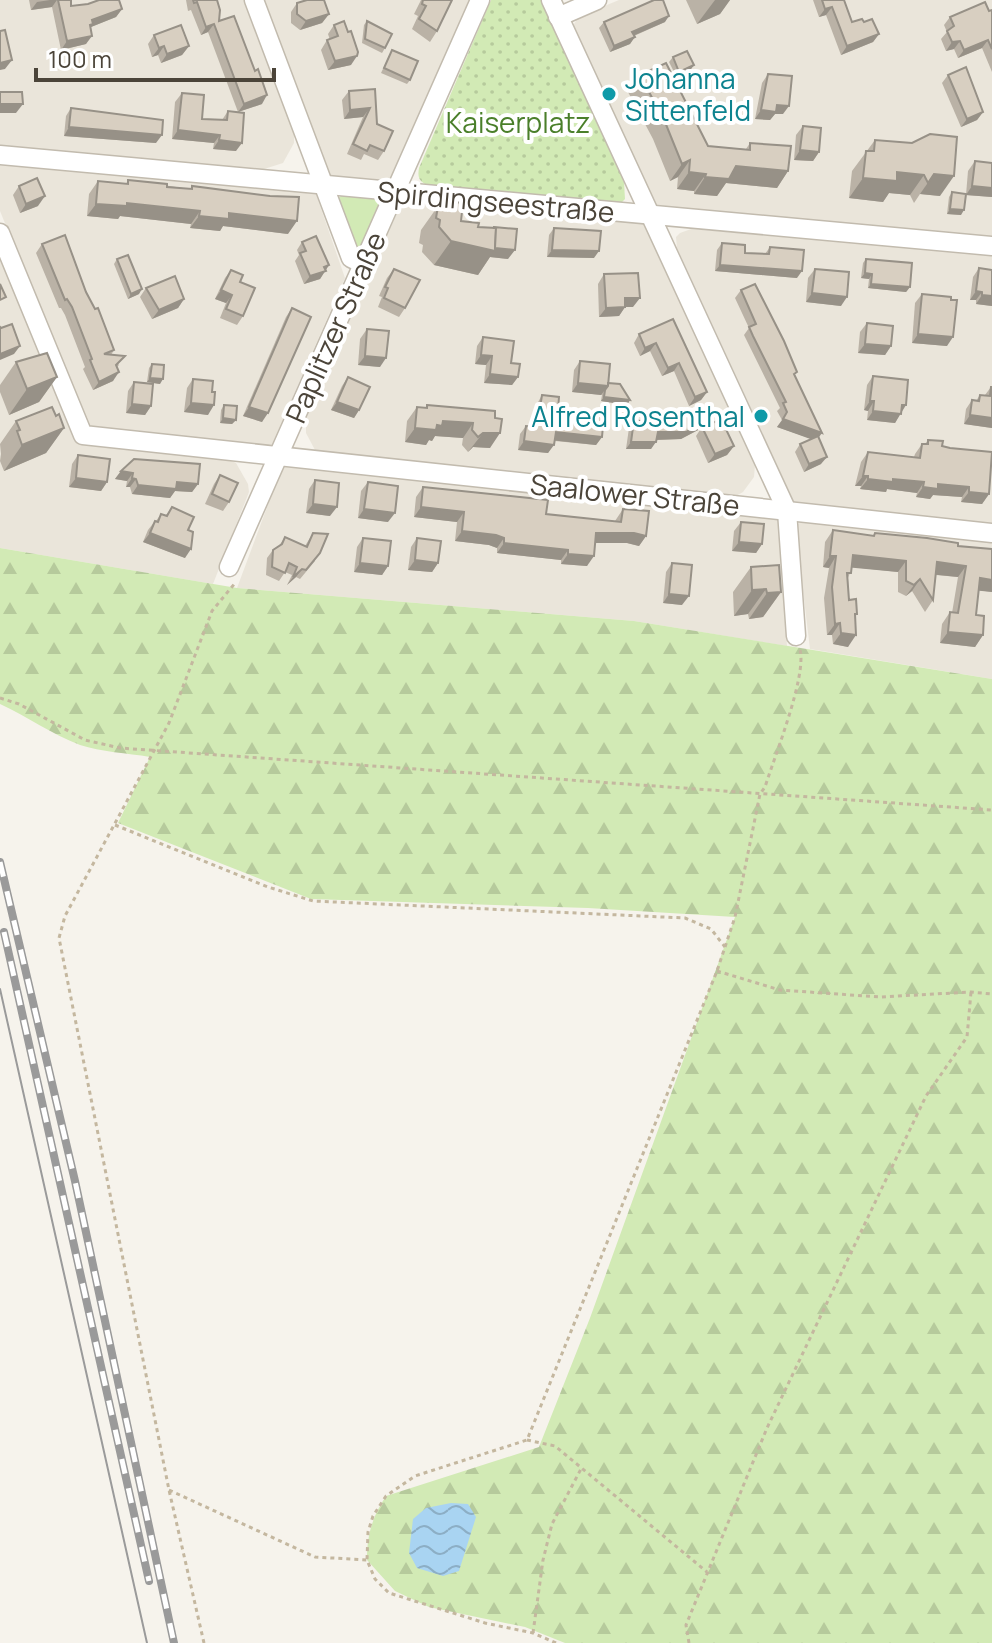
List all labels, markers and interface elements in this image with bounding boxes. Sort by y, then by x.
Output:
scale bar [36,32,274,82]
text: 100 m [48,42,112,75]
place label: Johanna Sittenfeld [625,59,751,129]
marker: Johanna Sittenfeld [600,85,618,103]
park label: Kaiserplatz [446,103,590,141]
street label: Spirdingseestraße [376,172,616,230]
street label: Paplitzer Straße [276,226,394,428]
place label: Alfred Rosenthal [531,397,745,435]
marker: Alfred Rosenthal [752,407,770,425]
street label: Saalower Straße [528,464,742,524]

